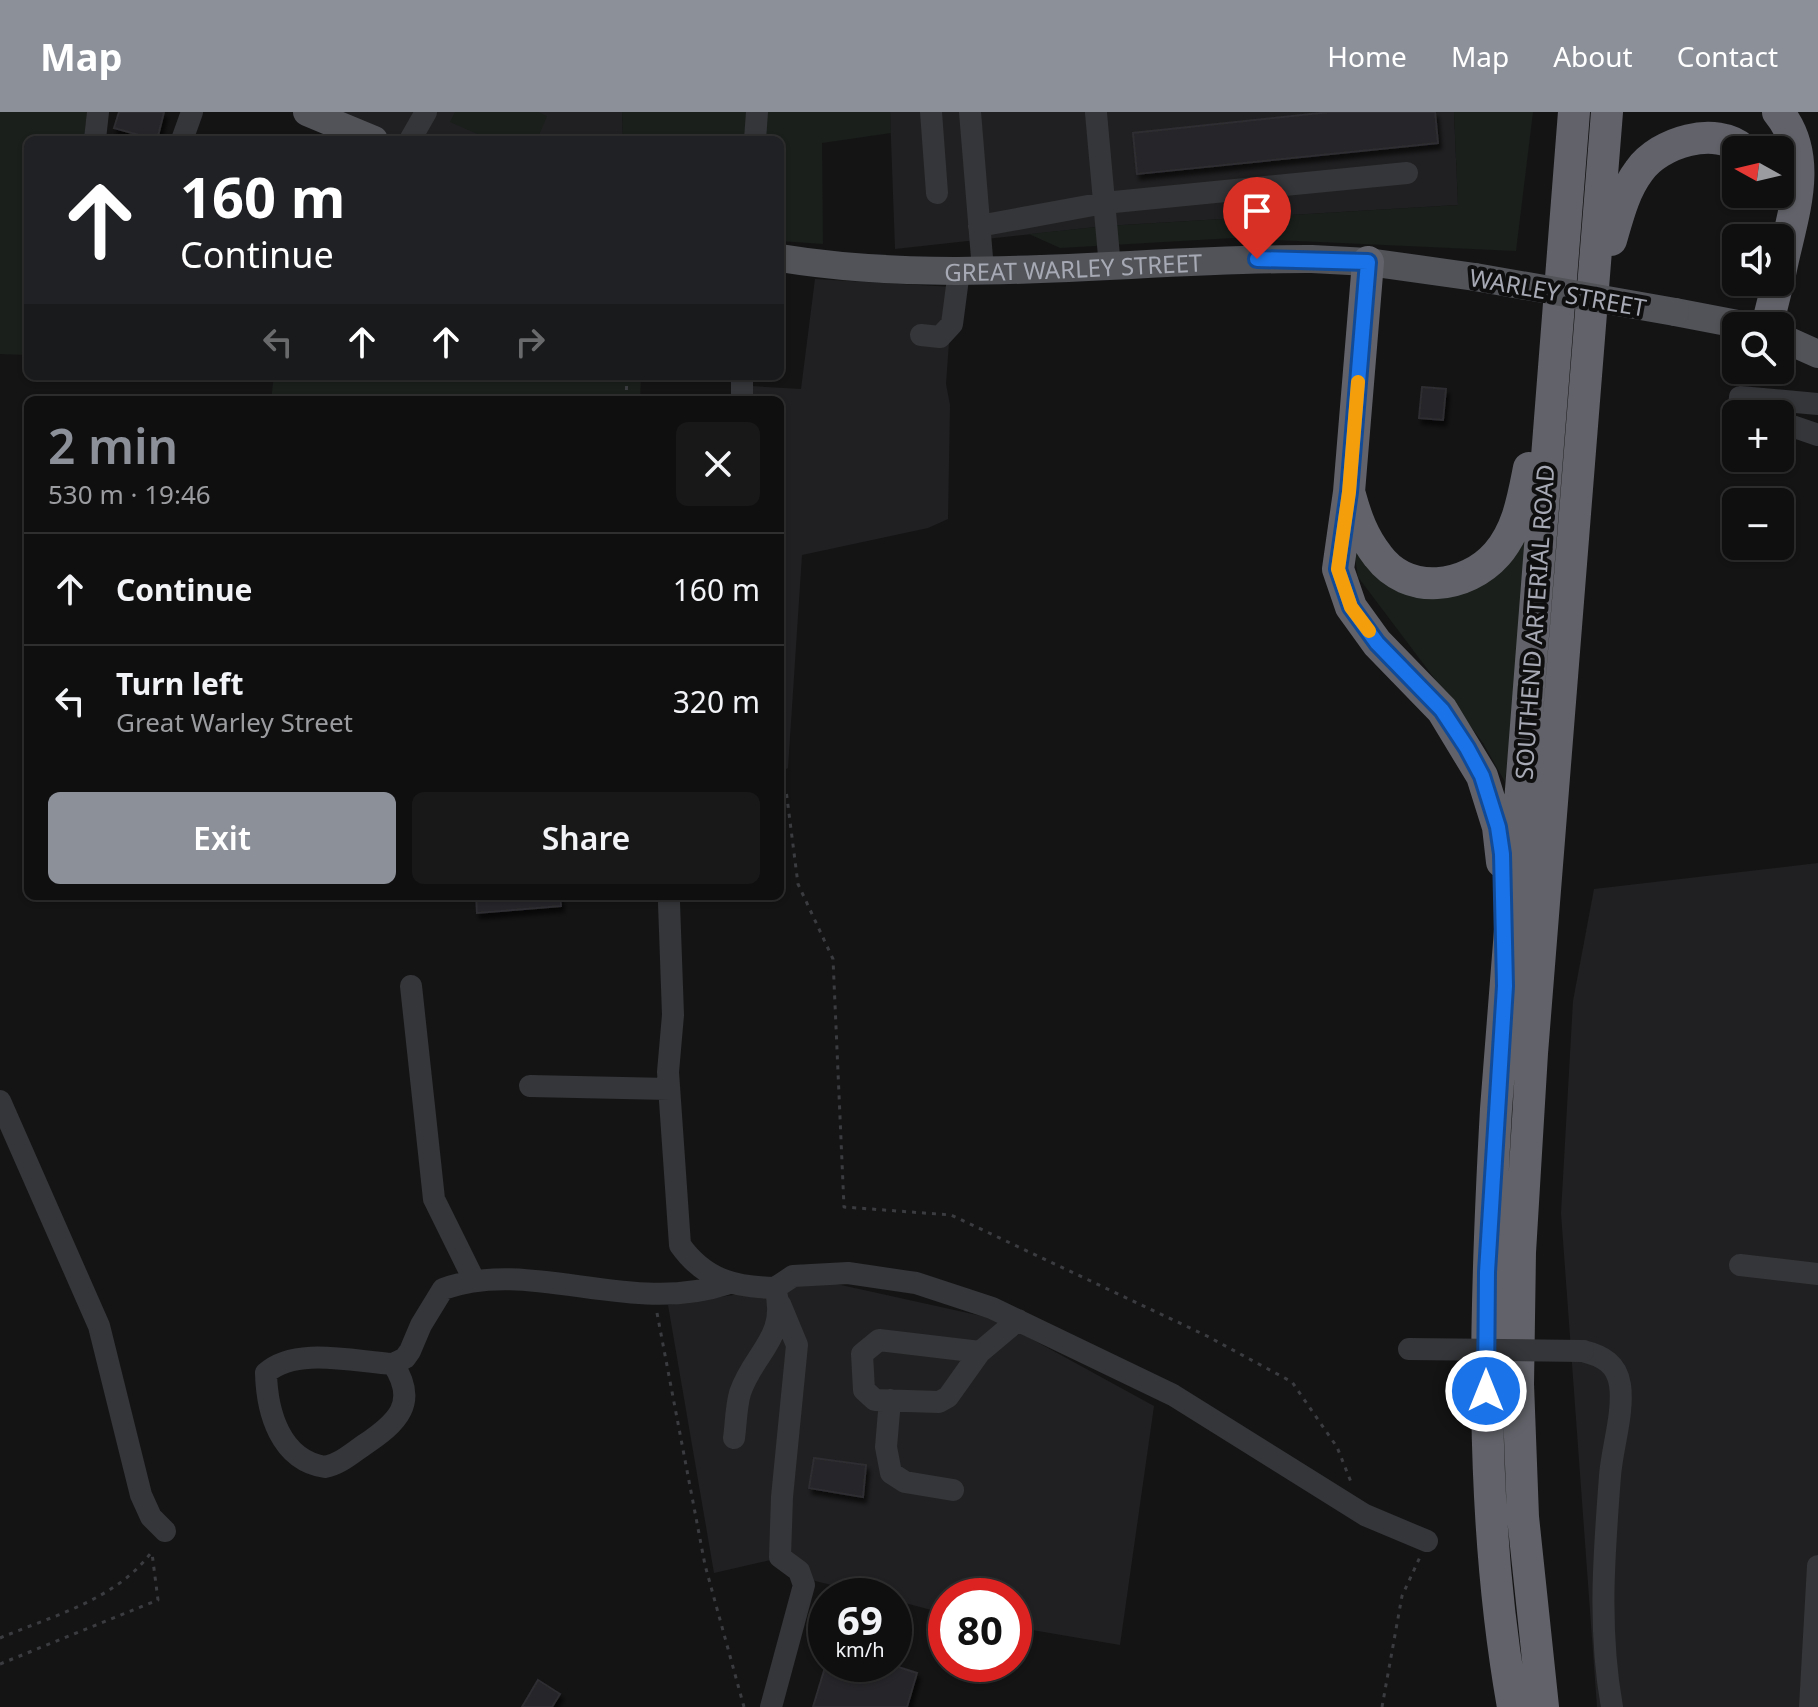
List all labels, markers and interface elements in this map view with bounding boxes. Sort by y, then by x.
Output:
text: Map [40,30,123,82]
text: Home [1327,37,1407,75]
text: Map [1451,37,1509,75]
text: About [1553,37,1633,75]
text: Contact [1677,37,1778,75]
north arrow [1722,136,1794,208]
map controls [1722,136,1794,560]
text: 160 m [180,158,345,234]
icon: ahead [48,168,152,272]
pin [1223,177,1291,259]
icon: arrive [1235,189,1279,233]
button: sound [1722,224,1794,296]
text: Continue [180,230,334,279]
street label: GREAT WARLEY STREET [944,245,1204,287]
street label: WARLEY STREET [1467,260,1650,324]
button: search [1722,312,1794,384]
icon: left [256,320,300,364]
icon: ahead [340,320,384,364]
icon: ahead [424,320,468,364]
icon: right [508,320,552,364]
button: + [1722,400,1794,472]
text: 2 min [48,413,178,478]
button: close [676,422,760,506]
street label: SOUTHEND ARTERIAL ROAD [1507,463,1561,781]
text: 530 m · 19:46 [48,476,211,512]
button: − [1722,488,1794,560]
icon: ahead [48,567,92,611]
text: Continue [116,569,252,610]
text: 160 m [673,569,760,610]
text: Turn left [116,663,244,704]
icon: left [48,679,92,723]
text: 320 m [673,681,760,722]
text: Great Warley Street [116,704,353,740]
button: Exit [48,792,396,884]
button: Share [412,792,760,884]
position arrow [1444,1349,1528,1433]
speed limit sign: 80 [928,1578,1032,1682]
text: 69 [837,1592,883,1647]
text: km/h [835,1636,885,1663]

